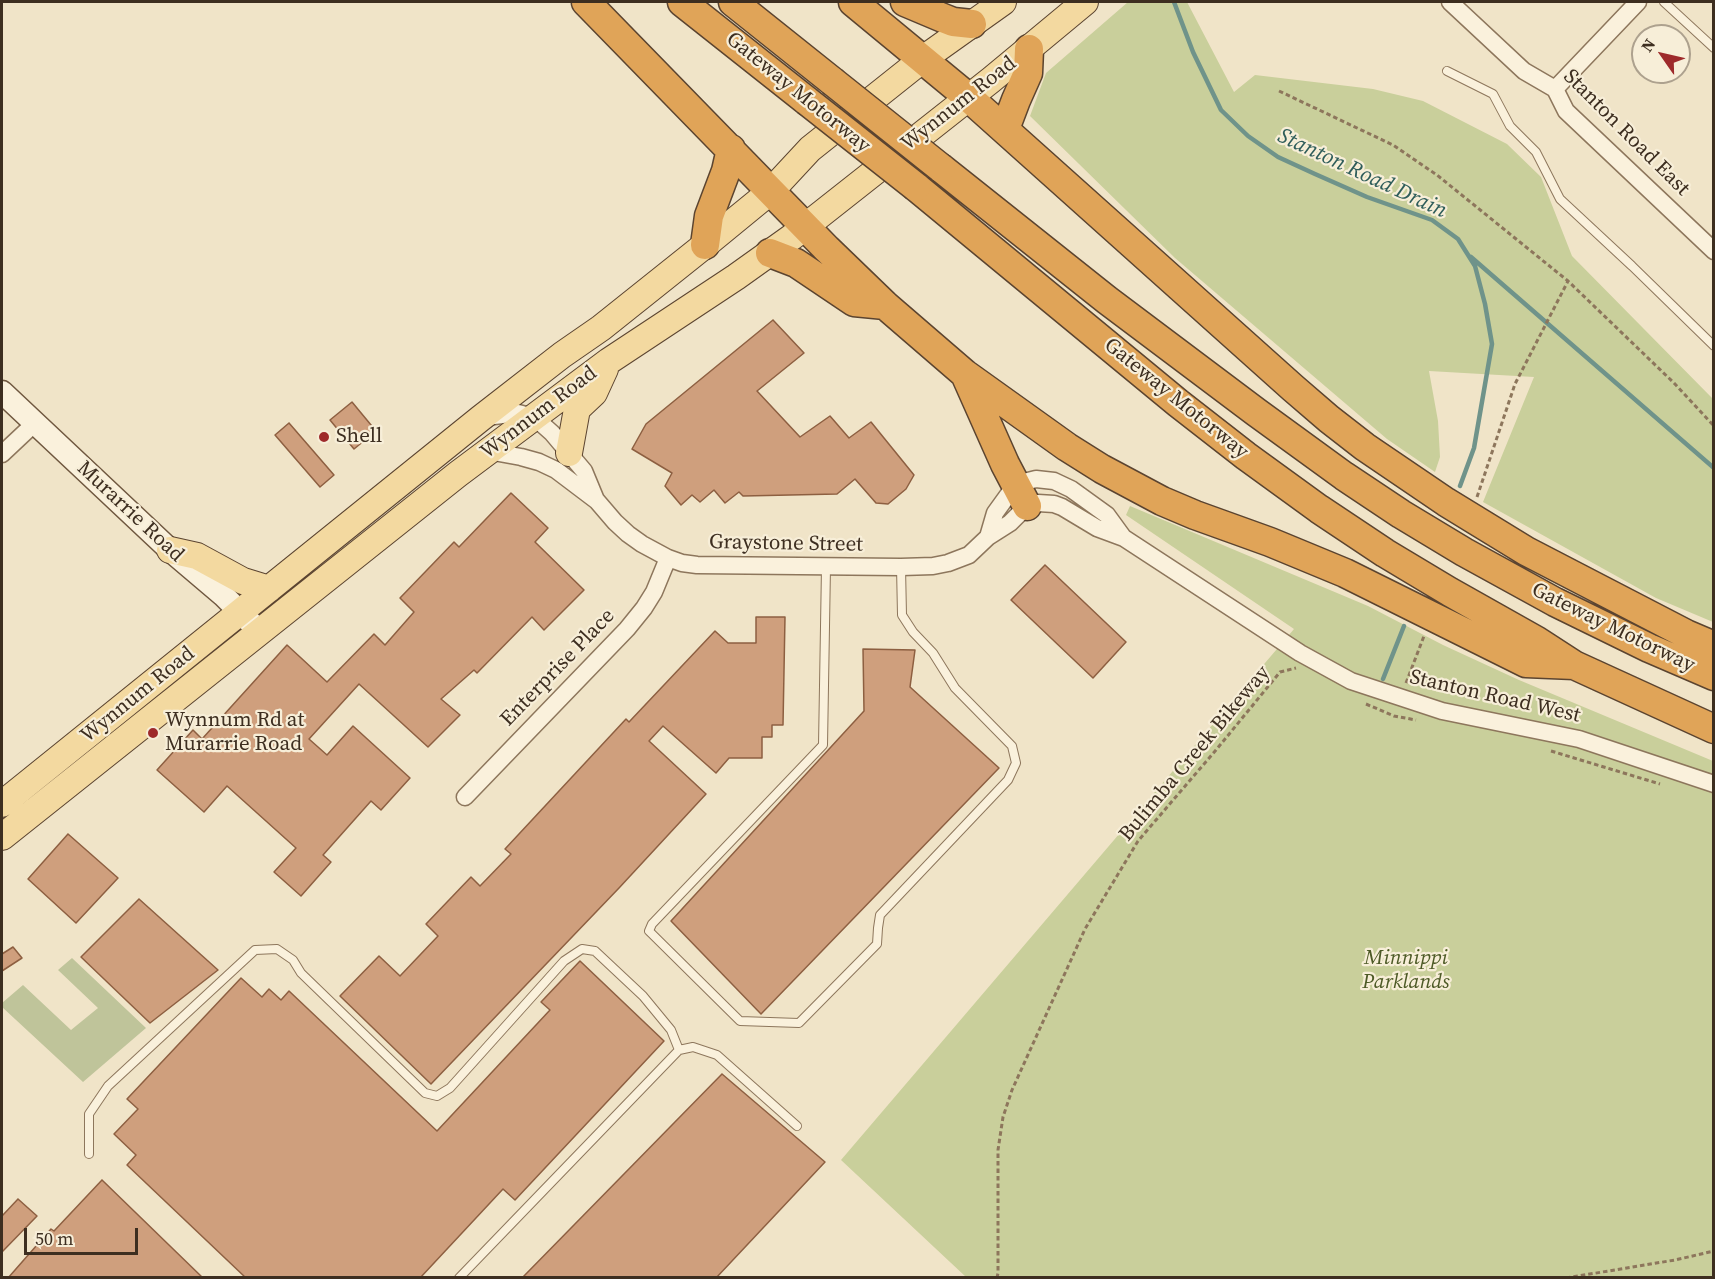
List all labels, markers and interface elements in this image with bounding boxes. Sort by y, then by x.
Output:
north arrow [1631,24,1691,84]
street label: Gateway Motorway [721,27,875,159]
text: N [1635,34,1660,56]
street label: Wynnum Road [896,51,1022,157]
street label: Stanton Road East [1558,65,1694,201]
water label: Stanton Road Drain [1273,123,1451,225]
street label: Gateway Motorway [1099,333,1253,465]
street label: Wynnum Road [476,361,602,465]
place label: Shell [336,424,382,450]
marker: Shell [317,430,331,444]
street label: Murarrie Road [71,456,189,568]
street label: Graystone Street [709,530,863,558]
street label: Gateway Motorway [1527,578,1699,678]
street label: Enterprise Place [495,604,621,732]
street label: Wynnum Road [76,641,200,749]
street label: Bulimba Creek Bikeway [1114,661,1276,847]
street label: Stanton Road West [1407,665,1583,729]
place label: Wynnum Rd at Murarrie Road [165,708,304,758]
marker: Wynnum Rd at Murarrie Road [146,726,160,740]
park label: Minnippi Parklands [1362,946,1450,996]
scale bar [27,1216,141,1254]
text: 50 m [35,1226,73,1251]

